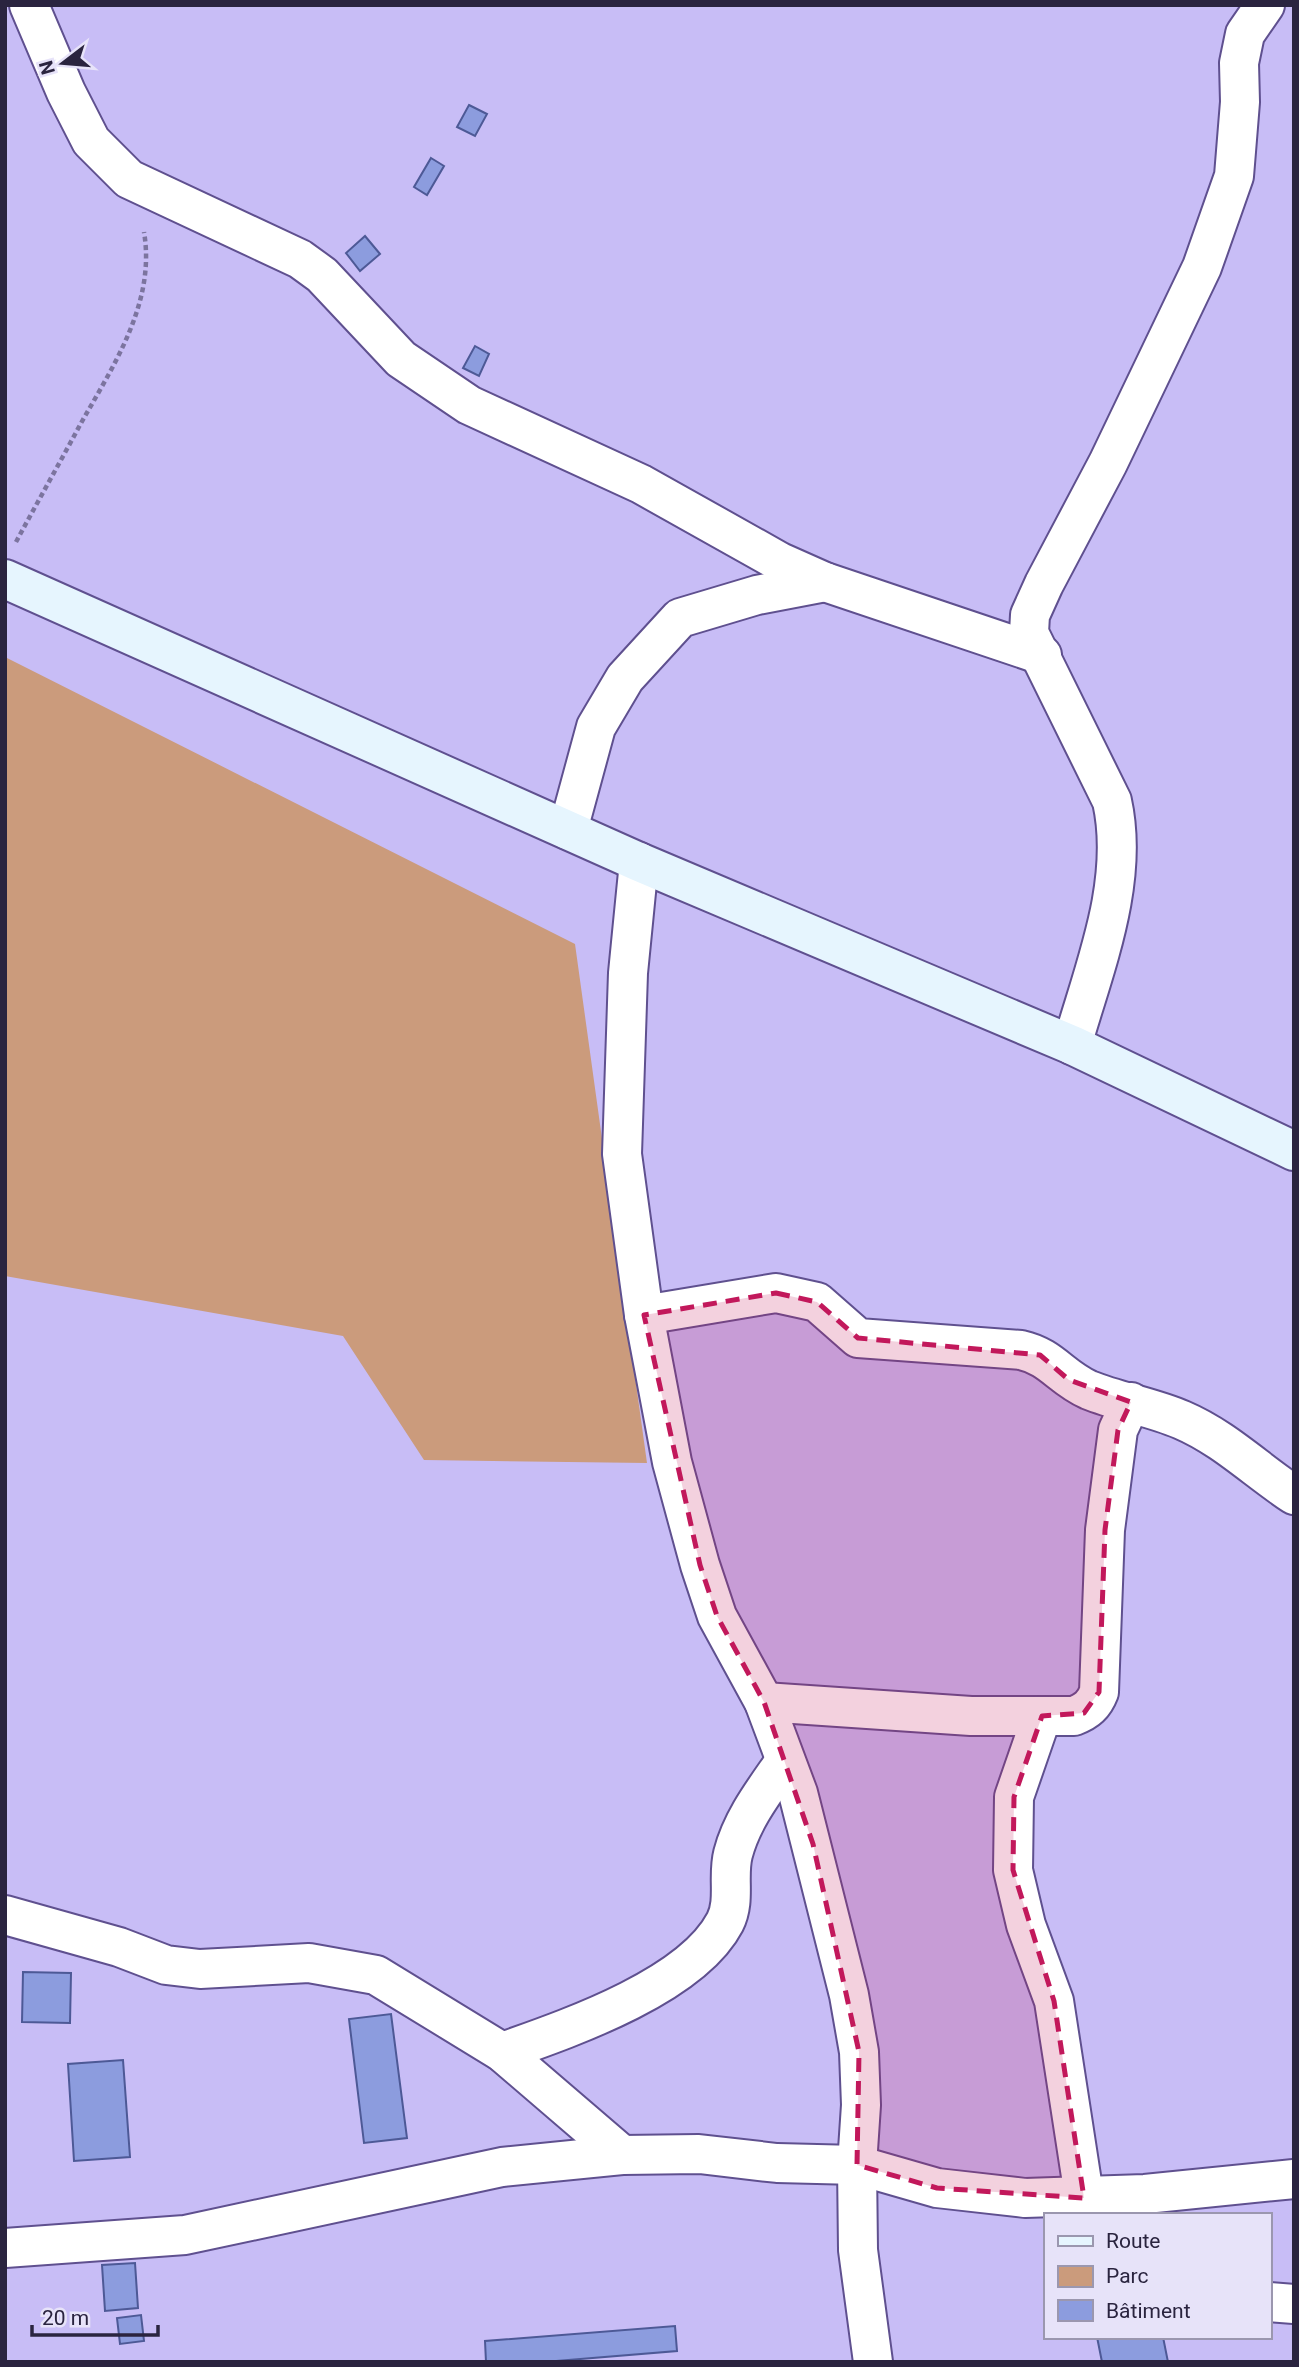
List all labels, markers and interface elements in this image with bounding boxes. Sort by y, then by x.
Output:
north arrow [28,28,98,98]
text: N [34,58,60,77]
legend [1044,2213,1271,2339]
text: Route [1106,2229,1161,2253]
text: Parc [1106,2264,1148,2288]
scale bar [32,2294,158,2338]
text: Bâtiment [1106,2299,1191,2323]
text: 20 m [42,2306,89,2330]

